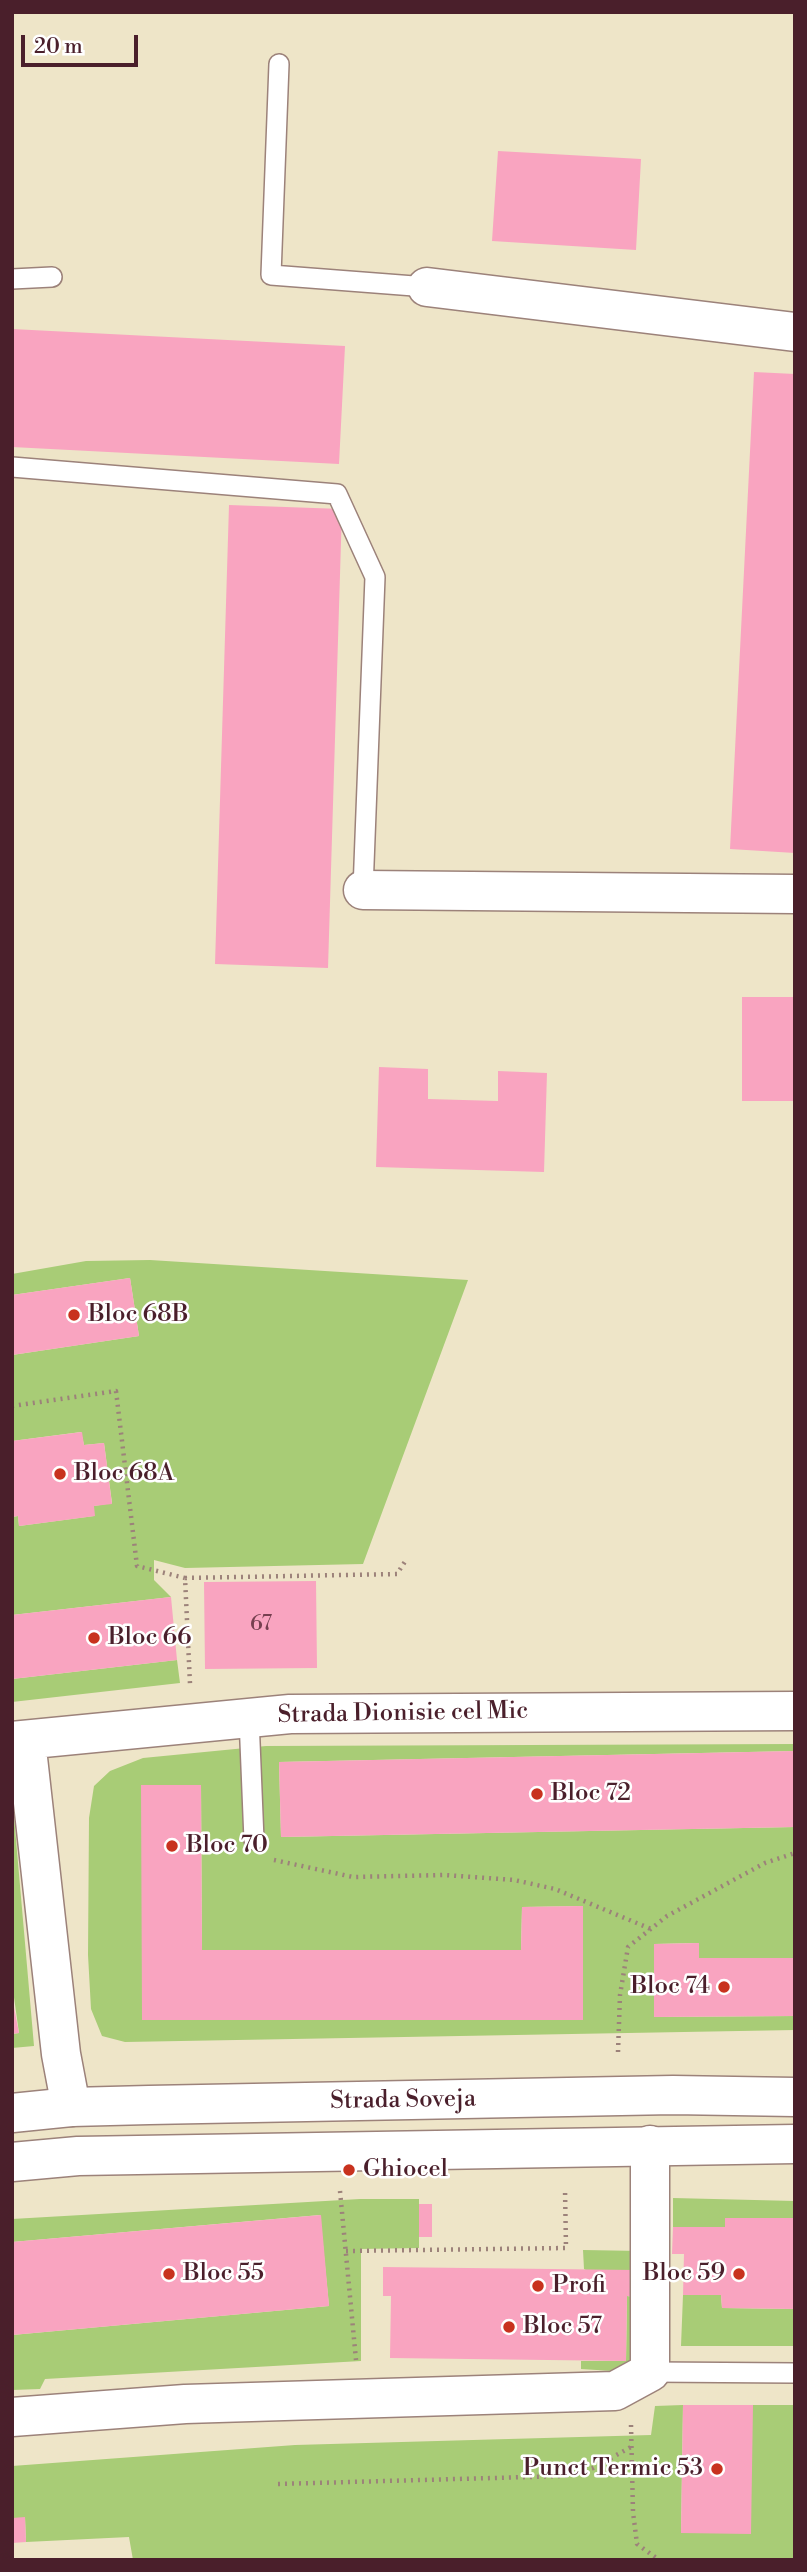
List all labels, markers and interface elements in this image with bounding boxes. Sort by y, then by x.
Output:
scale bar [24,21,142,65]
text: 20 m [34,34,83,60]
place label: Bloc 68B [88,1301,189,1329]
marker: Bloc 68B [66,1307,82,1323]
place label: Bloc 68A [74,1460,174,1488]
marker: Bloc 68A [52,1466,68,1482]
house number: 67 [250,1612,272,1638]
place label: Bloc 66 [108,1624,192,1652]
marker: Bloc 66 [86,1630,102,1646]
street label: Strada Dionisie cel Mic [277,1697,529,1731]
place label: Bloc 72 [551,1780,631,1808]
marker: Bloc 72 [529,1786,545,1802]
place label: Bloc 70 [186,1832,268,1860]
marker: Bloc 70 [164,1838,180,1854]
place label: Bloc 74 [630,1973,710,2001]
marker: Bloc 74 [716,1979,732,1995]
street label: Strada Soveja [330,2085,476,2117]
place label: Ghiocel [363,2156,448,2184]
marker: Ghiocel [341,2162,357,2178]
place label: Bloc 55 [183,2260,264,2288]
place label: Bloc 59 [643,2260,725,2288]
marker: Bloc 55 [161,2266,177,2282]
marker: Bloc 59 [731,2266,747,2282]
place label: Profi [552,2272,606,2300]
marker: Profi [530,2278,546,2294]
place label: Bloc 57 [523,2313,602,2341]
marker: Bloc 57 [501,2319,517,2335]
place label: Punct Termic 53 [523,2455,703,2483]
marker: Punct Termic 53 [709,2461,725,2477]

